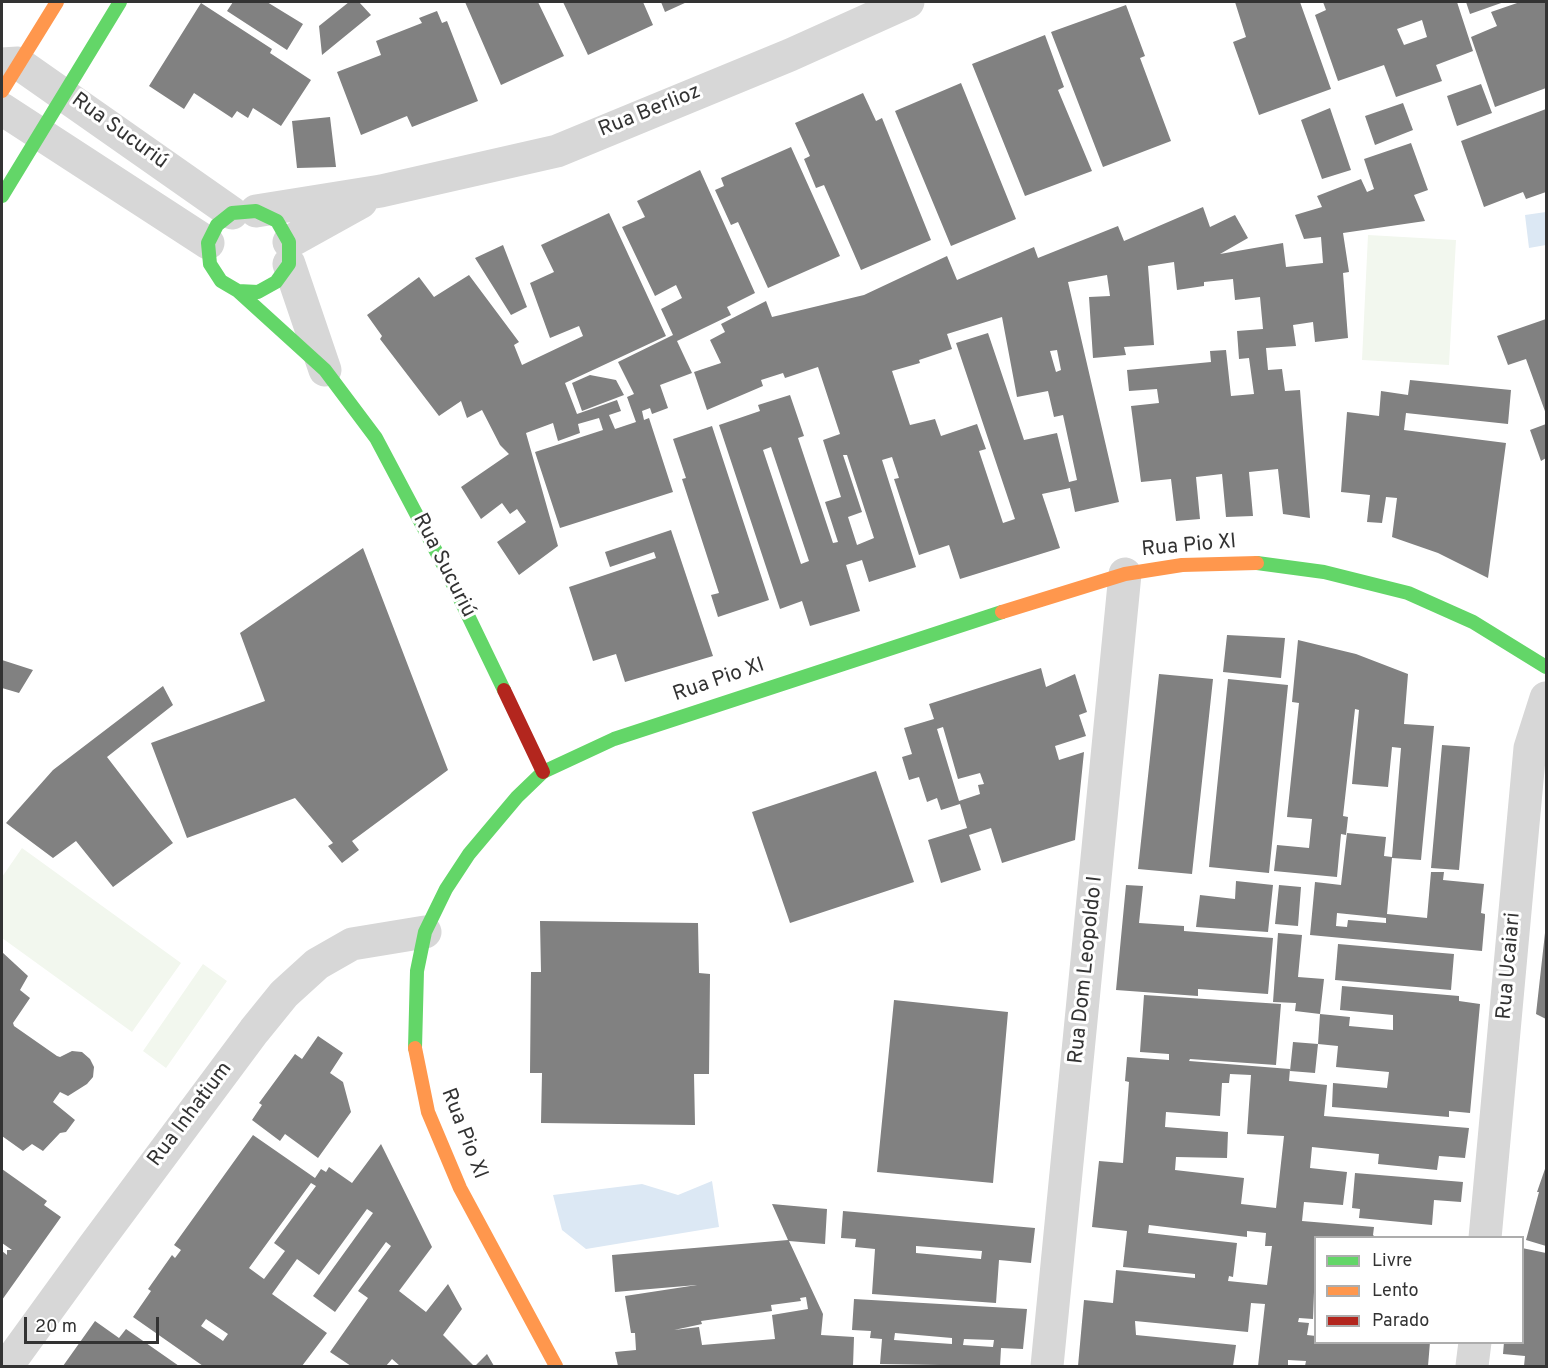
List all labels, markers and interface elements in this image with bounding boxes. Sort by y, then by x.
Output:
street label: Rua Berlioz [595,80,705,144]
street label: Rua Sucuriú [66,88,172,176]
street label: Rua Sucuriú [406,510,480,622]
street label: Rua Pio XI [1141,530,1237,564]
street label: Rua Pio XI [670,654,768,708]
street label: Rua Dom Leopoldo I [1065,875,1109,1065]
street label: Rua Ucaiari [1493,911,1527,1021]
street label: Rua Inhatium [143,1058,239,1172]
street label: Rua Pio XI [434,1085,492,1183]
legend [1314,1236,1524,1344]
text: Livre [1372,1250,1412,1273]
text: Lento [1372,1280,1418,1303]
scale bar [27,1305,162,1343]
text: Parado [1372,1310,1429,1333]
text: 20 m [35,1316,77,1339]

